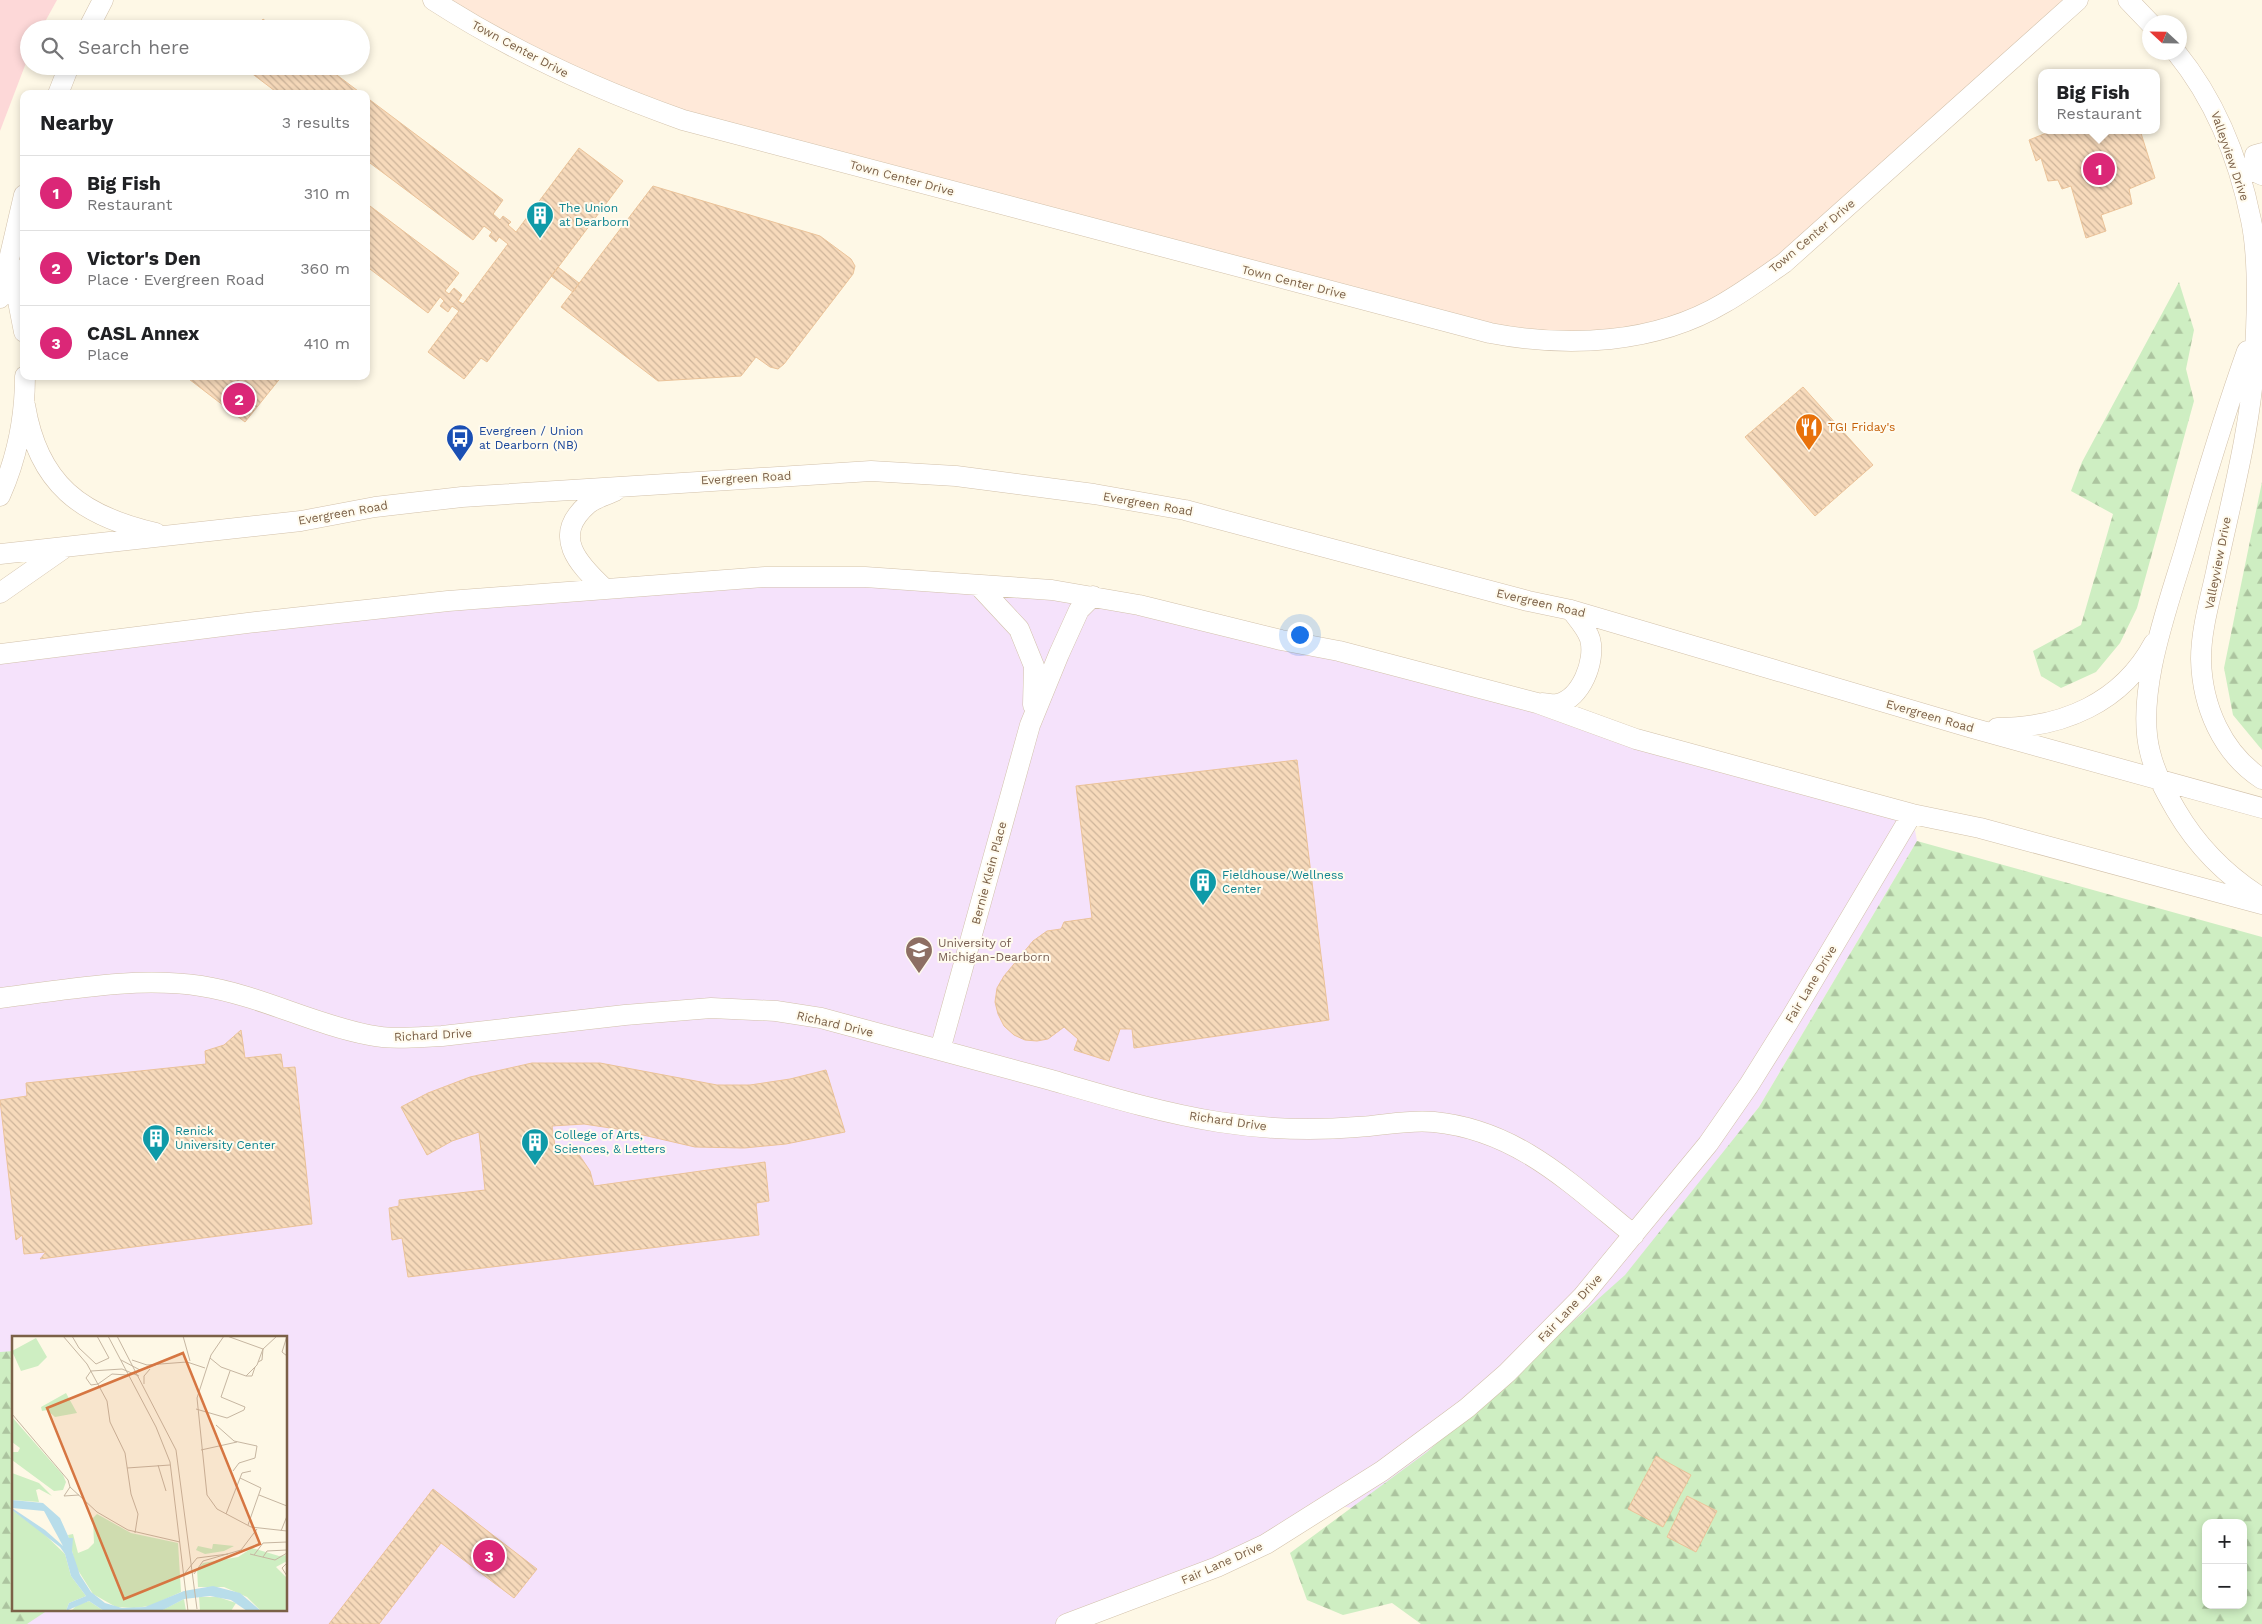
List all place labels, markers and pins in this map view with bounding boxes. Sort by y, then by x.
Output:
pin: 1 [2083,150,2115,188]
building icon: The Union at Dearborn [525,200,555,239]
place label: The Union at Dearborn [559,201,629,229]
pin: 2 [223,380,255,418]
restaurant icon: TGI Friday's [1794,412,1824,451]
place label: TGI Friday's [1828,420,1895,434]
bus stop icon: Evergreen / Union at Dearborn (NB) [445,423,475,462]
place label: Evergreen / Union at Dearborn (NB) [479,424,584,452]
building icon: Fieldhouse/Wellness Center [1188,867,1218,906]
place label: Fieldhouse/Wellness Center [1222,868,1344,896]
school or university icon: University of Michigan-Dearborn [904,935,934,974]
place label: University of Michigan-Dearborn [938,936,1050,964]
building icon: Renick University Center [141,1123,171,1162]
place label: Renick University Center [175,1124,276,1152]
building icon: College of Arts, Sciences, & Letters [520,1127,550,1166]
place label: College of Arts, Sciences, & Letters [554,1128,666,1156]
pin: 3 [473,1537,505,1575]

